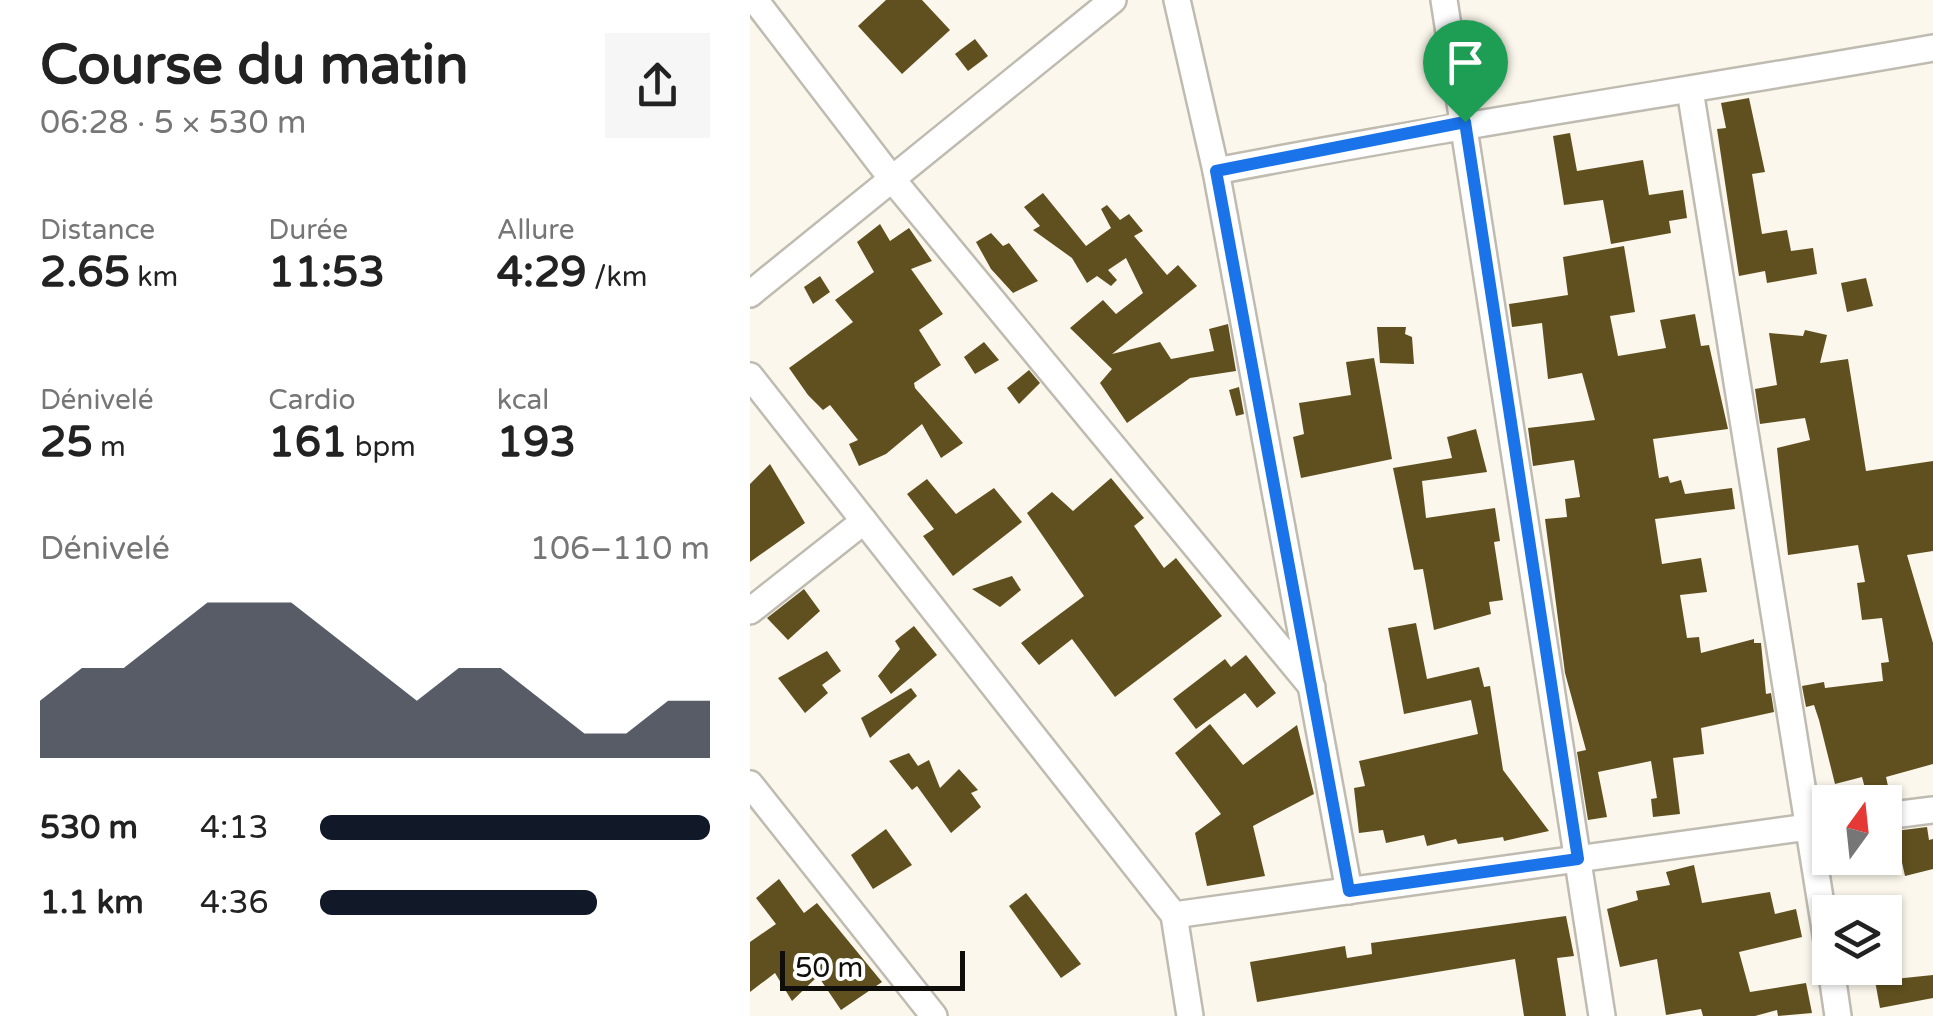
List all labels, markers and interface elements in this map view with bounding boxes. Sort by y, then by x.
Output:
pin [1423,20,1508,123]
text: Course du matin [40,33,469,99]
button: share [605,33,710,138]
icon: arrive [1438,35,1493,90]
text: 06:28 · 5 × 530 m [40,104,306,142]
text: Distance [40,213,155,247]
text: Durée [268,213,348,247]
text: Allure [497,213,575,247]
text: 2.65 [40,247,130,298]
text: 11:53 [268,247,385,298]
text: 4:29 [497,247,587,298]
text: km [130,260,178,294]
text: /km [587,260,647,294]
text: Dénivelé [40,383,154,417]
text: Cardio [268,383,356,417]
text: kcal [497,383,549,417]
text: 25 [40,417,93,468]
text: 161 [268,417,347,468]
text: 193 [497,417,576,468]
text: m [93,430,126,464]
text: bpm [347,430,416,464]
text: Dénivelé [40,530,170,568]
text: 106–110 m [530,530,710,568]
north arrow [1812,785,1902,875]
map controls [1812,785,1902,985]
text: 530 m [40,809,138,847]
text: 4:13 [200,809,269,847]
text: 1.1 km [40,884,144,922]
text: 4:36 [200,884,269,922]
button: layers [1812,895,1902,985]
scale bar [780,946,965,990]
text: 50 m [795,951,863,985]

